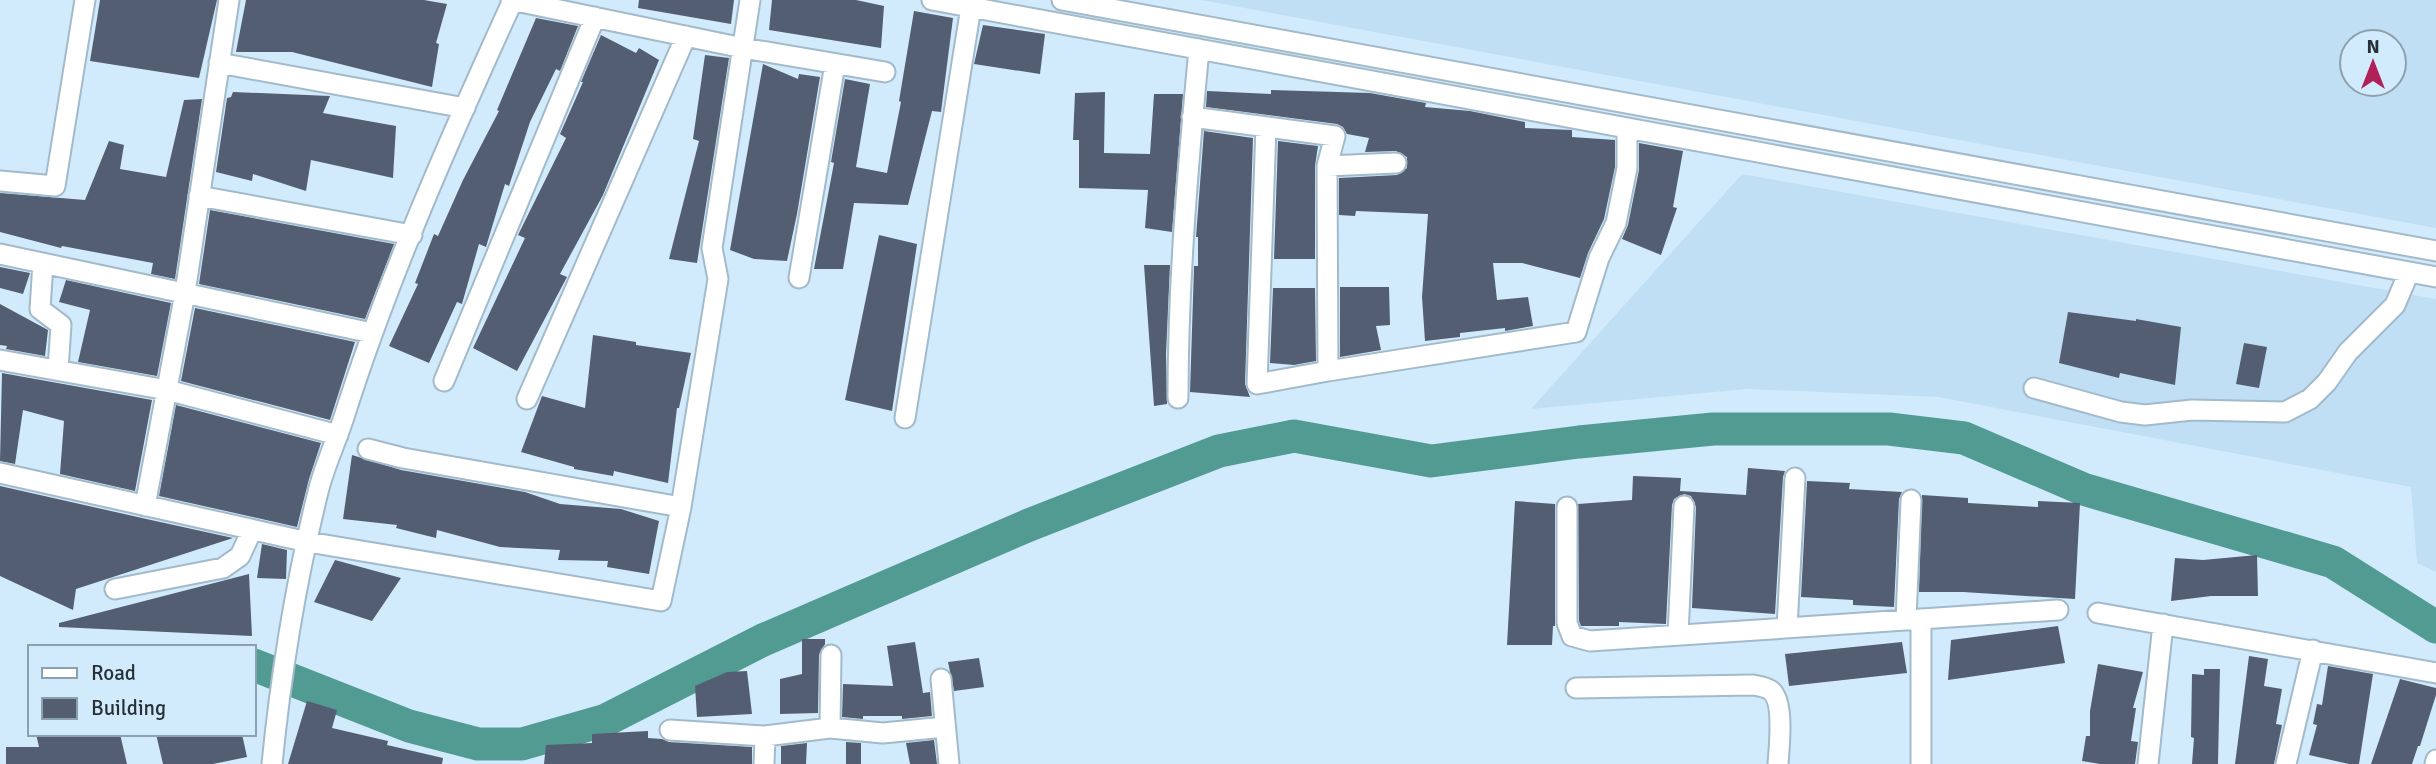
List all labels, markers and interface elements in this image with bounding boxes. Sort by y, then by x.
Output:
north arrow [2338,28,2408,98]
text: N [2366,35,2380,59]
legend [28,645,256,736]
text: Road [91,660,136,686]
text: Building [91,695,166,721]

